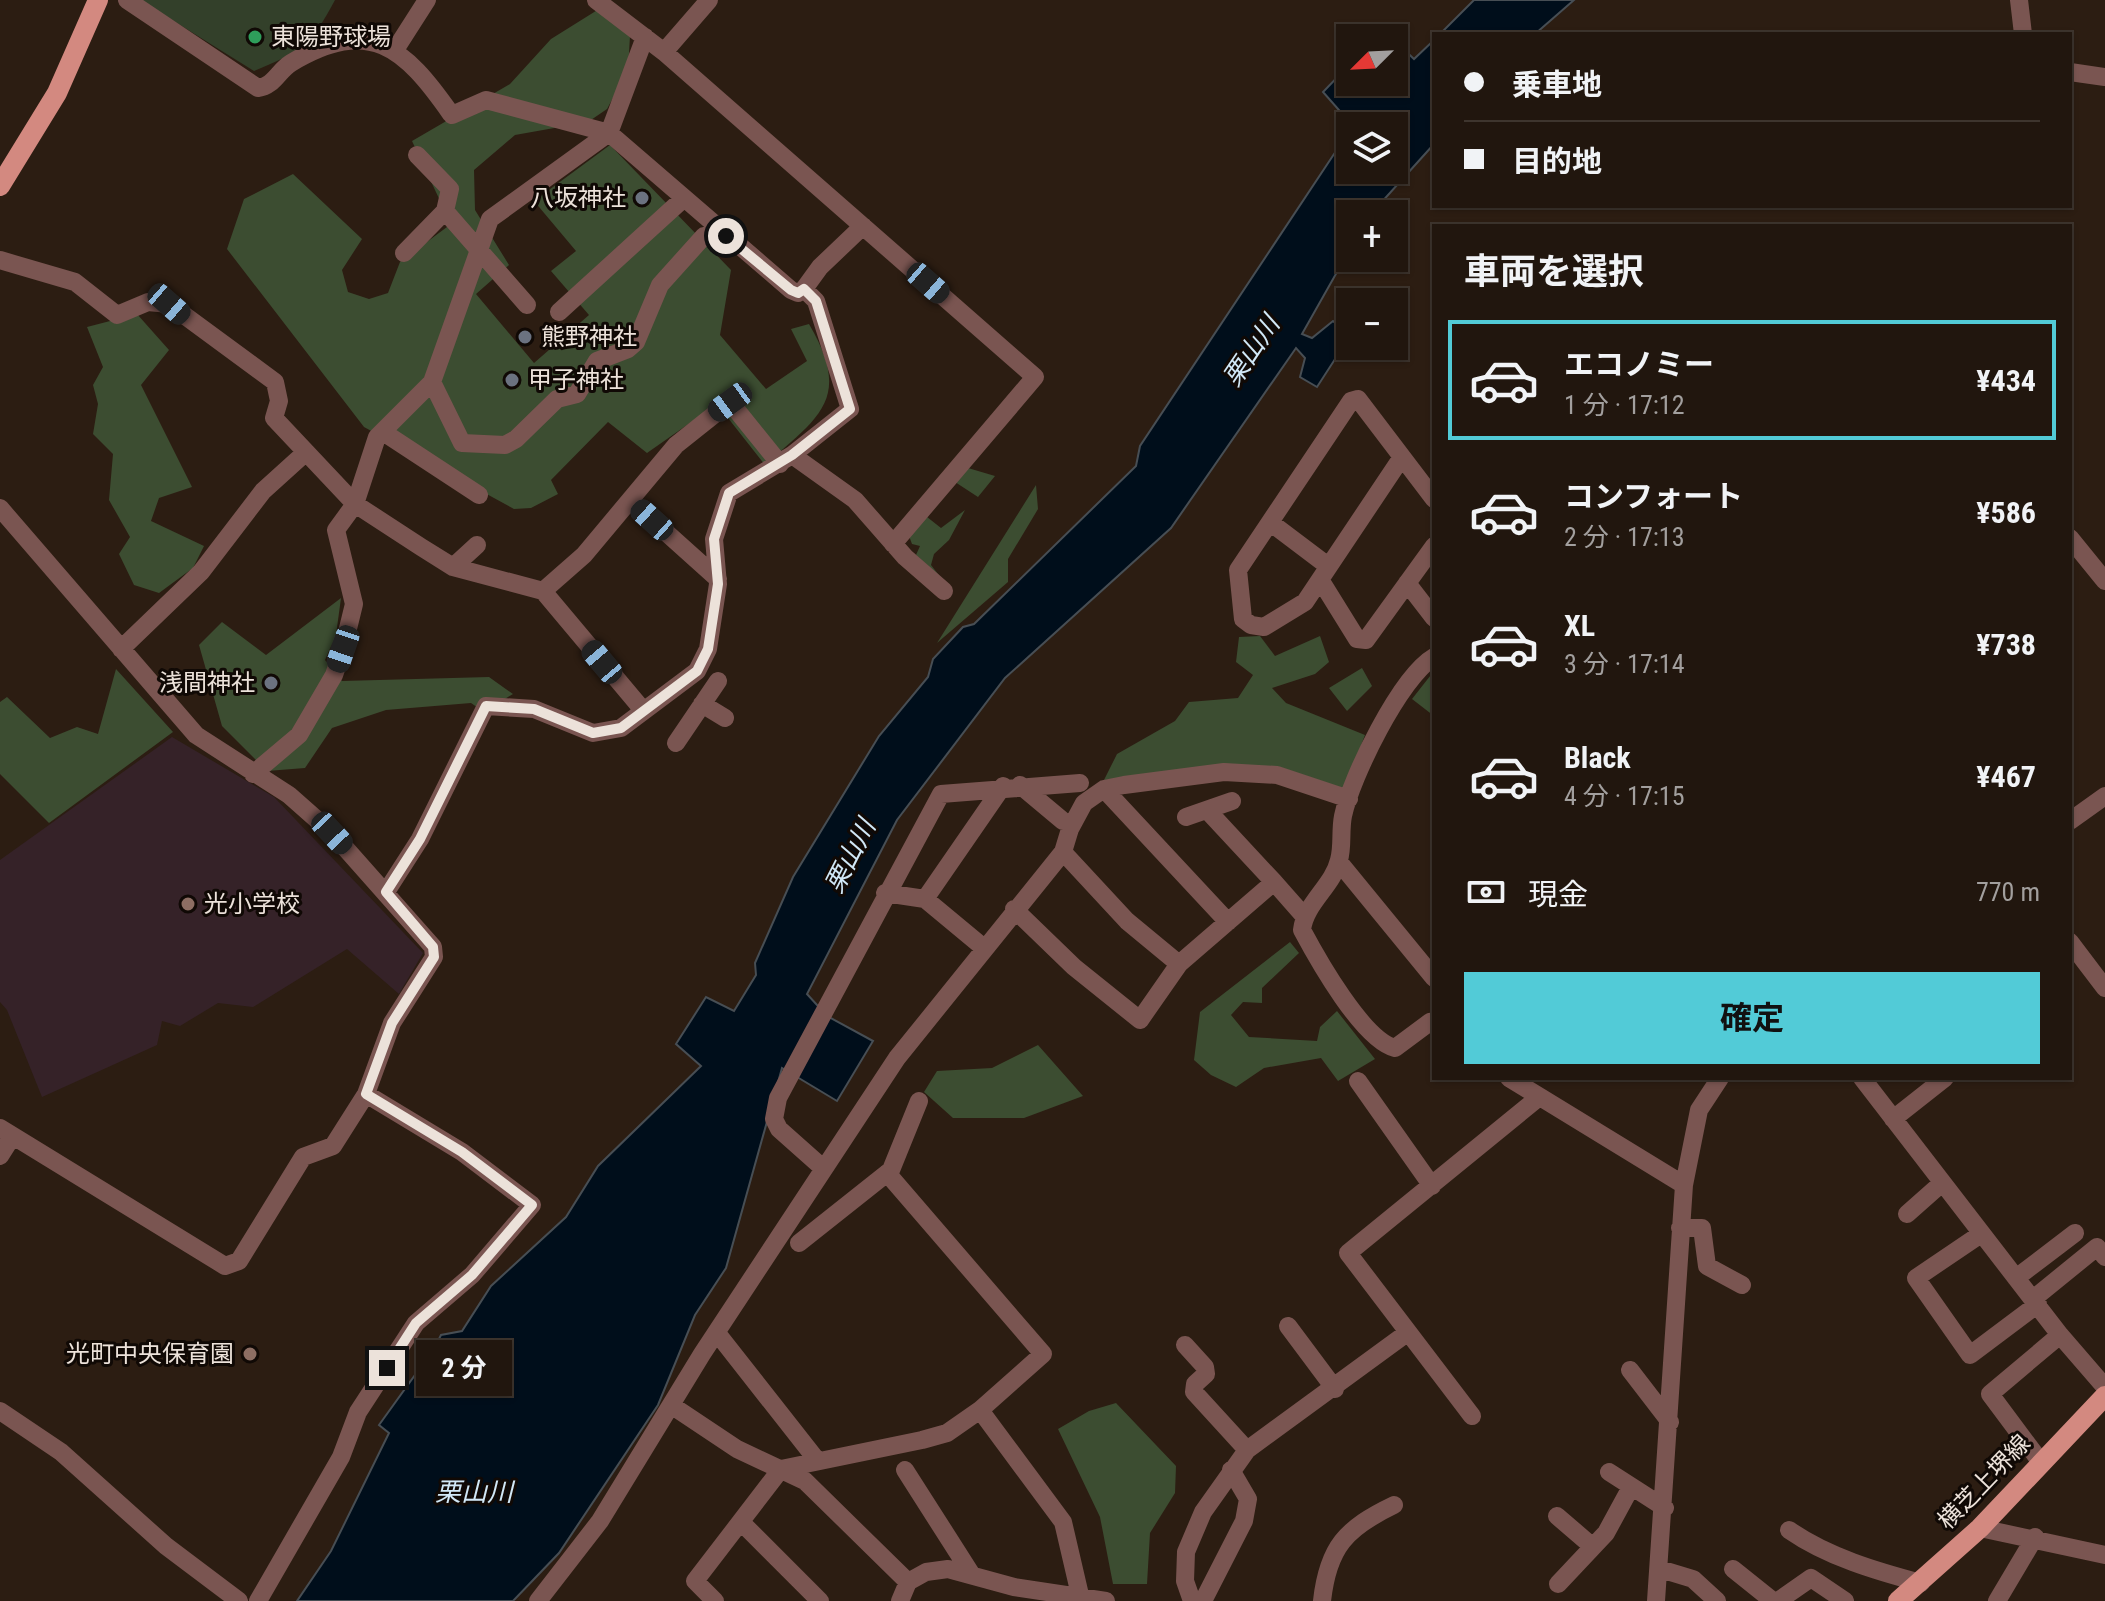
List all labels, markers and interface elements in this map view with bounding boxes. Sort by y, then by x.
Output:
place label: 東陽野球場 [271,23,391,51]
north arrow [1336,24,1408,96]
map controls [1336,24,1408,360]
marker: 東陽野球場 [246,28,264,46]
text: 乗車地 [1512,67,1602,102]
button: layers [1336,112,1408,184]
text: 目的地 [1512,144,1602,179]
place label: 八坂神社 [530,184,626,212]
marker: 八坂神社 [633,189,651,207]
button: + [1336,200,1408,272]
route start [708,218,744,254]
text: 車両を選択 [1464,251,1644,293]
car [902,258,954,308]
car [143,279,195,329]
button: − [1336,288,1408,360]
water label: 栗山川 [1217,308,1287,392]
place label: 熊野神社 [541,323,637,351]
marker: 熊野神社 [516,328,534,346]
icon: car [1468,344,1540,416]
text: エコノミー [1564,347,1714,382]
text: ¥434 [1976,363,2036,398]
place label: 甲子神社 [528,366,624,394]
marker: 甲子神社 [503,371,521,389]
car [704,378,756,426]
text: 1 分 · 17:12 [1564,390,1684,420]
icon: car [1468,476,1540,548]
text: コンフォート [1564,479,1743,514]
car [626,495,678,545]
text: ¥586 [1976,495,2036,530]
text: 2 分 · 17:13 [1564,522,1684,552]
icon: car [1468,608,1540,680]
text: XL [1564,608,1595,643]
car [324,622,362,676]
text: ¥738 [1976,627,2036,662]
car [577,636,627,688]
text: 3 分 · 17:14 [1564,649,1684,679]
place label: 浅間神社 [159,669,255,697]
marker: 浅間神社 [262,674,280,692]
icon: car [1468,740,1540,812]
text: Black [1564,740,1631,775]
text: ¥467 [1976,759,2036,794]
text: 4 分 · 17:15 [1564,781,1684,811]
car [307,807,357,859]
water label: 栗山川 [819,812,882,898]
icon: cash [1464,870,1508,914]
text: 現金 [1528,877,1588,912]
text: 770 m [1976,877,2040,907]
place label: 光小学校 [204,890,300,918]
marker: 光小学校 [179,895,197,913]
button: 確定 [1464,972,2040,1064]
place label: 光町中央保育園 [66,1340,234,1368]
callout: 2 分 [415,1340,511,1396]
marker: 光町中央保育園 [241,1345,259,1363]
route end [369,1350,405,1386]
text: 2 分 [441,1353,487,1383]
street label: 横芝上堺線 [1932,1429,2036,1535]
water label: 栗山川 [435,1477,516,1507]

